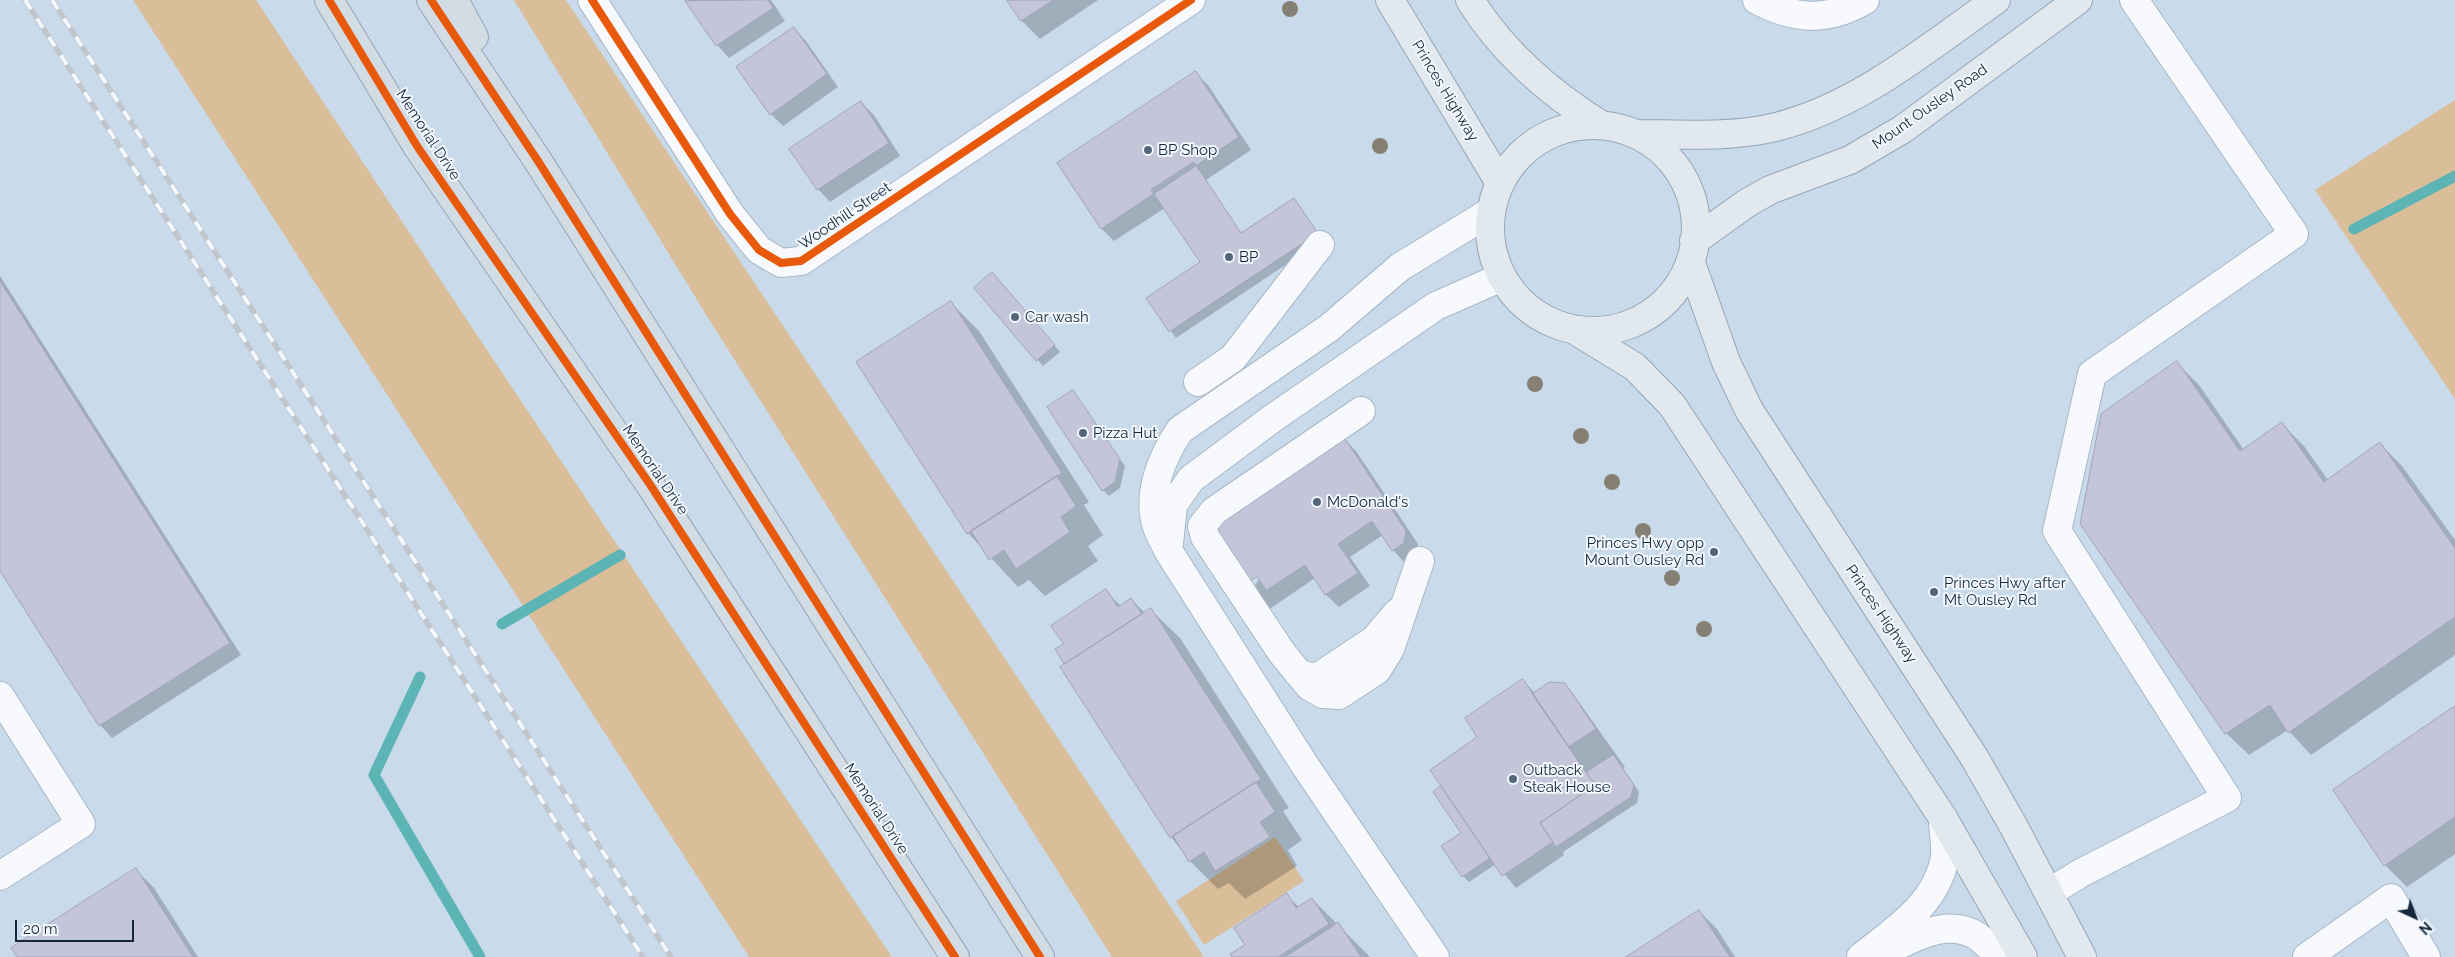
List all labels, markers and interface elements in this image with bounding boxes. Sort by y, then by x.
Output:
street label: Princes Highway [1408,37,1482,145]
street label: Mount Ousley Road [1869,61,1991,153]
street label: Memorial Drive [392,86,464,184]
place label: BP Shop [1158,141,1217,159]
marker: BP Shop [1142,144,1154,156]
street label: Woodhill Street [795,178,895,254]
place label: BP [1239,248,1258,266]
marker: BP [1223,251,1235,263]
place label: Car wash [1025,308,1089,326]
marker: Car wash [1009,311,1021,323]
street label: Memorial Drive [618,421,692,519]
place label: Pizza Hut [1093,424,1157,442]
marker: Pizza Hut [1077,427,1089,439]
place label: McDonald's [1327,493,1408,511]
marker: McDonald's [1311,496,1323,508]
place label: Princes Hwy opp Mount Ousley Rd [1585,534,1704,569]
marker: Princes Hwy opp Mount Ousley Rd [1708,546,1720,558]
street label: Princes Highway [1841,561,1921,667]
place label: Princes Hwy after Mt Ousley Rd [1944,574,2066,609]
marker: Princes Hwy after Mt Ousley Rd [1928,586,1940,598]
street label: Memorial Drive [840,760,912,858]
place label: Outback Steak House [1523,761,1610,796]
marker: Outback Steak House [1507,773,1519,785]
north arrow [2390,892,2440,942]
scale bar [18,910,136,942]
text: N [2416,918,2435,937]
text: 20 m [23,920,58,938]

